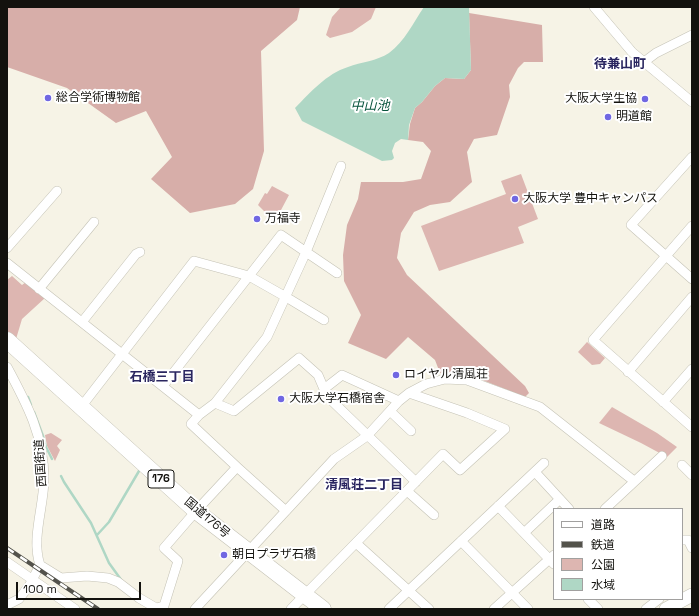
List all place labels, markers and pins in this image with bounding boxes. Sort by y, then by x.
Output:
place label: 総合学術博物館 [56,91,140,105]
place label: 大阪大学生協 [565,92,637,106]
marker: 総合学術博物館 [43,93,53,103]
marker: 大阪大学生協 [640,94,650,104]
place label: 明道館 [616,110,652,124]
marker: 明道館 [603,112,613,122]
place label: 大阪大学 豊中キャンパス [523,192,658,206]
marker: 大阪大学 豊中キャンパス [510,194,520,204]
place label: 万福寺 [265,212,301,226]
marker: 万福寺 [252,214,262,224]
place label: ロイヤル清風荘 [404,368,488,382]
marker: ロイヤル清風荘 [391,370,401,380]
place label: 大阪大学石橋宿舎 [289,392,385,406]
marker: 大阪大学石橋宿舎 [276,394,286,404]
place label: 朝日プラザ石橋 [232,548,316,562]
marker: 朝日プラザ石橋 [219,550,229,560]

